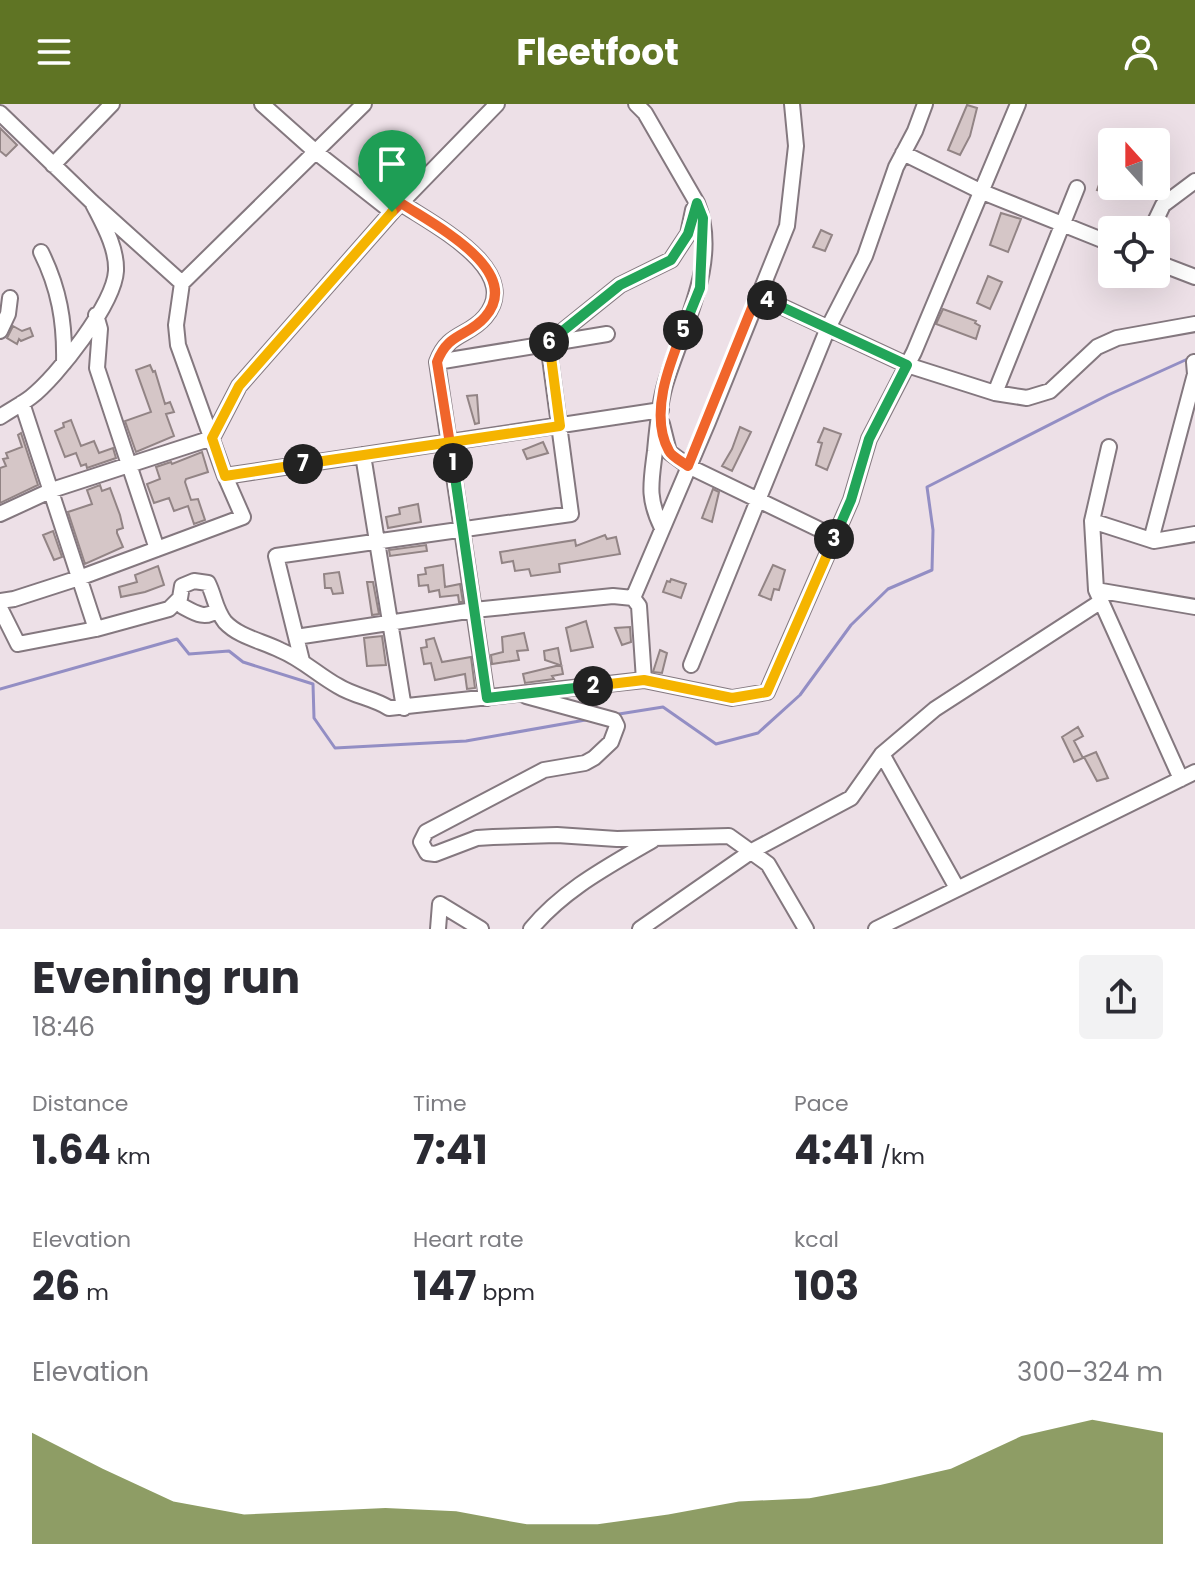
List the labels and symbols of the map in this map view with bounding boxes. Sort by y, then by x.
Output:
north arrow [1098,128,1170,200]
pin [358,130,426,212]
pin: 4 [747,280,787,320]
pin: 5 [663,310,703,350]
pin: 6 [529,322,569,362]
pin: 1 [433,443,473,483]
pin: 7 [283,444,323,484]
pin: 3 [814,519,854,559]
pin: 2 [573,666,613,706]

